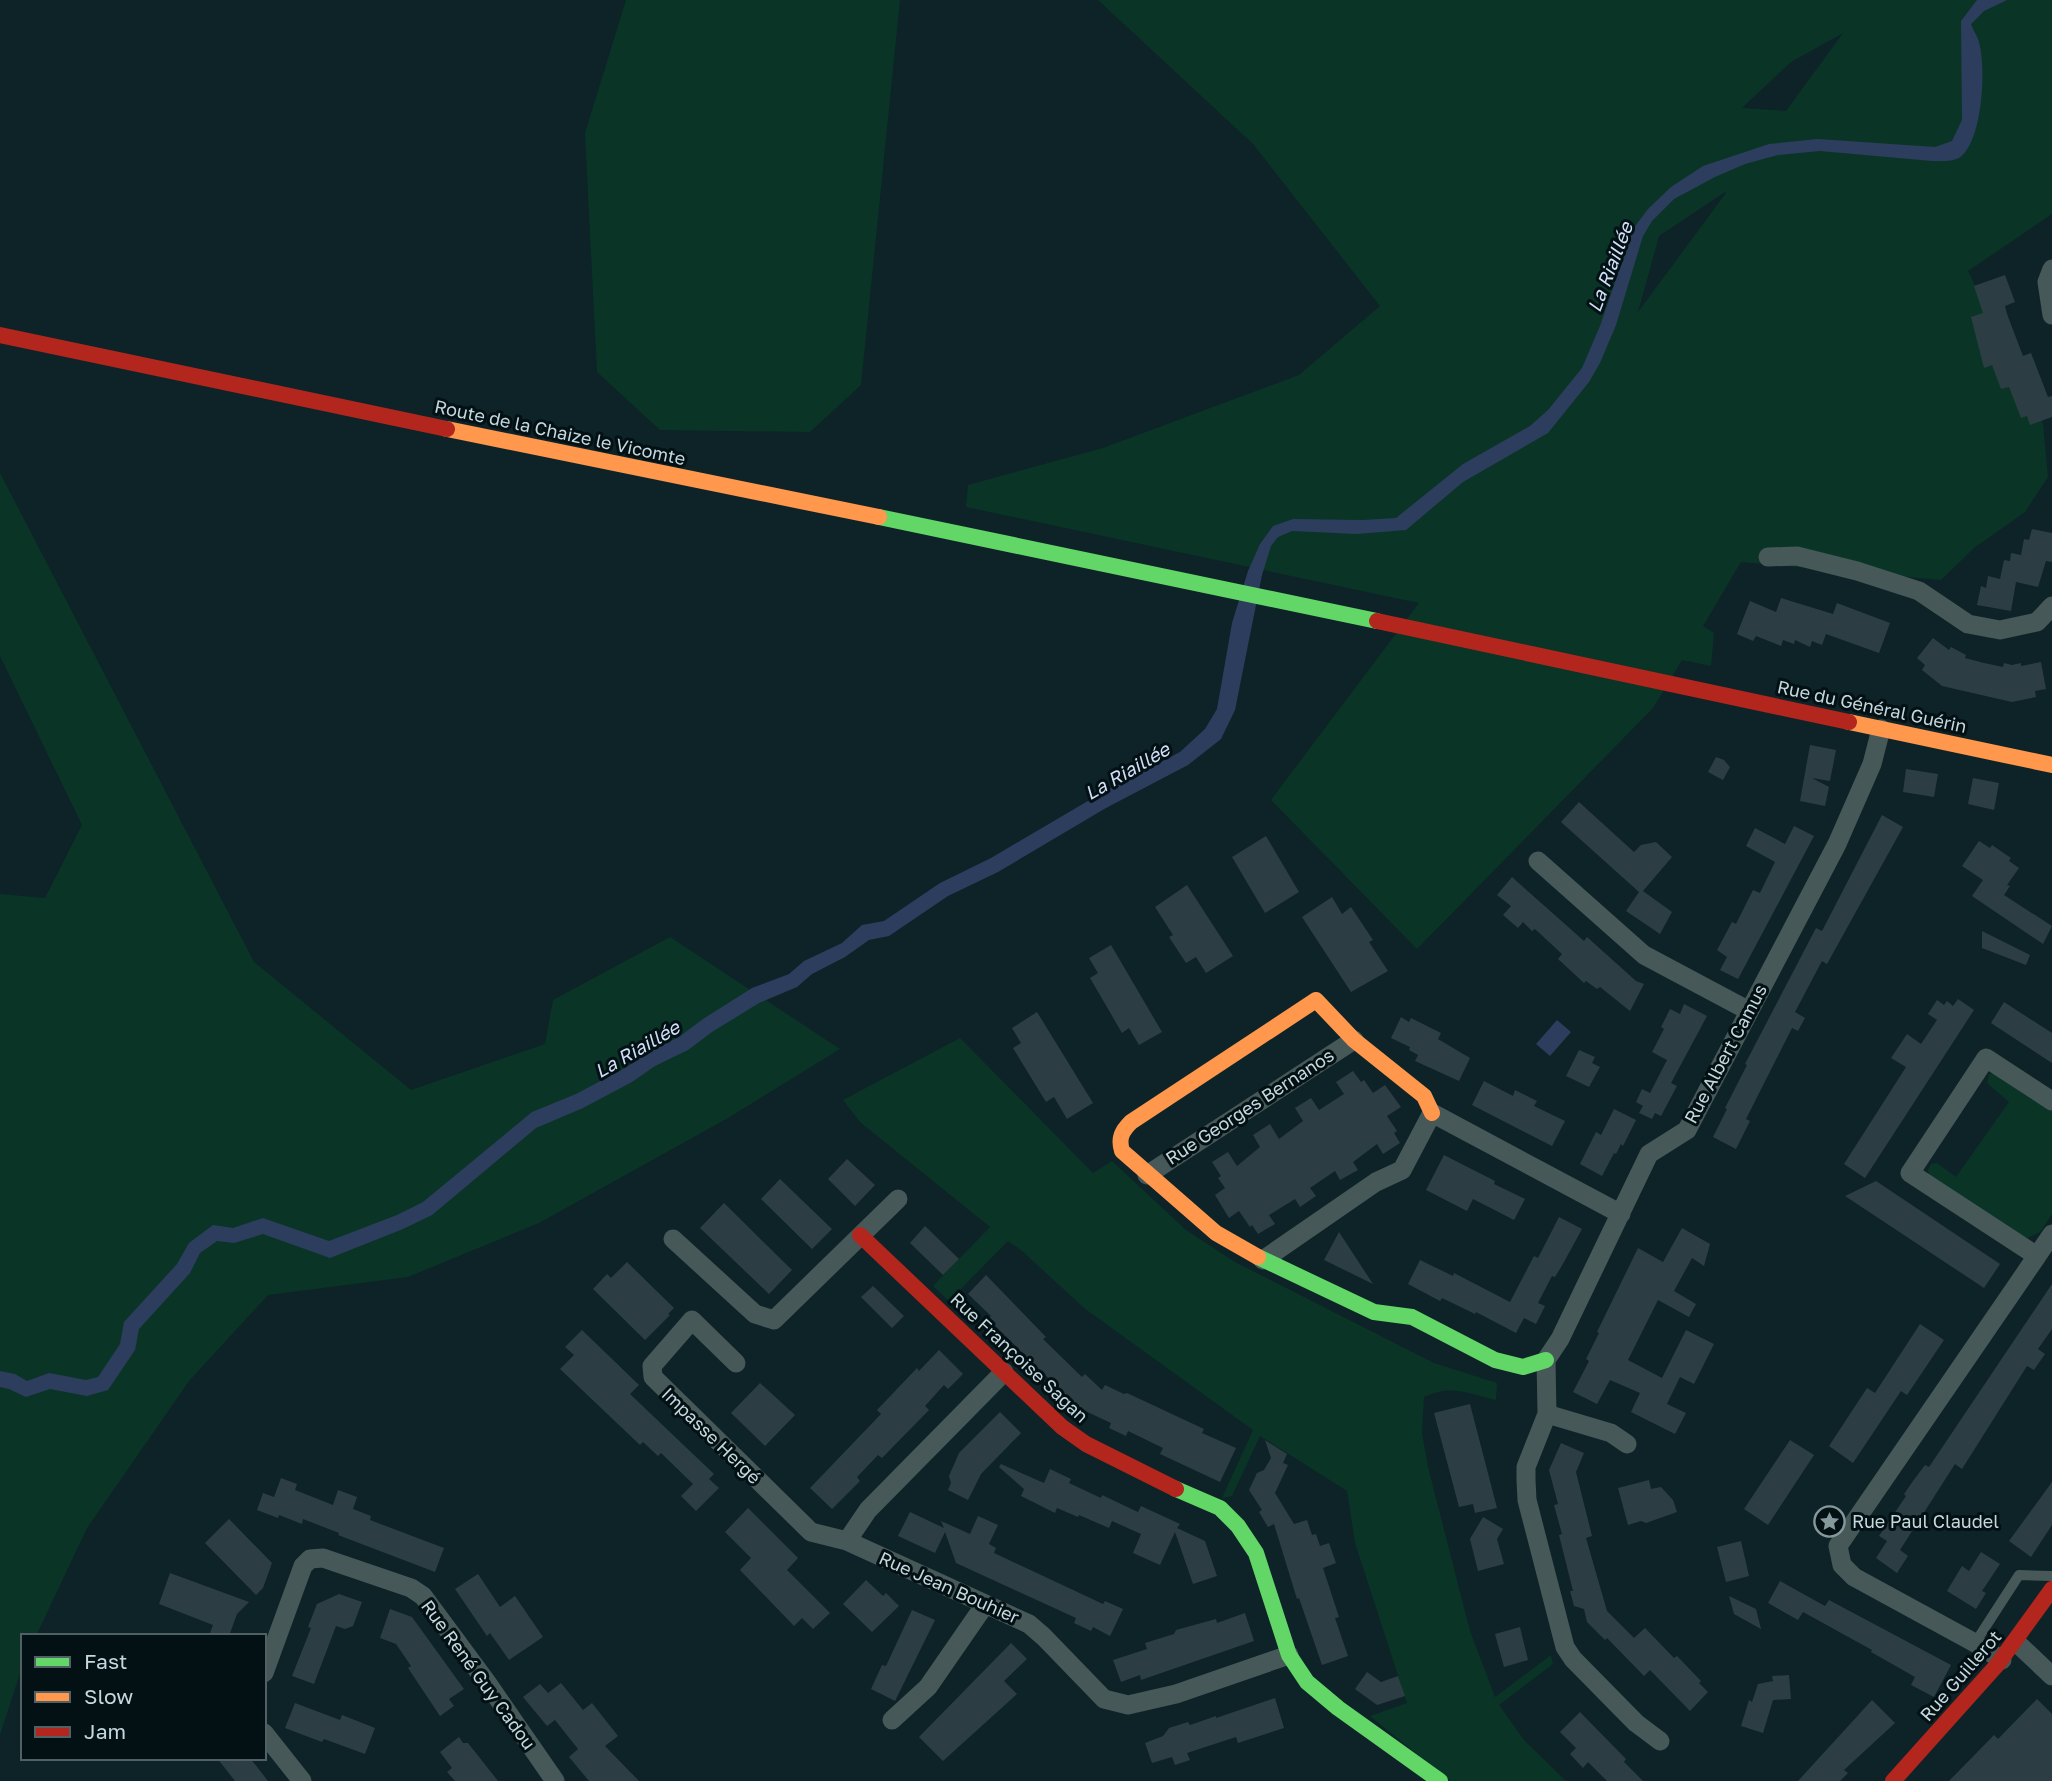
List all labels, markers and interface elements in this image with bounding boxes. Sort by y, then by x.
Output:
water label: La Riaillée [1582,217,1638,315]
street label: Route de la Chaize le Vicomte [433,395,688,469]
street label: Rue du Général Guérin [1776,675,1969,737]
water label: La Riaillée [1080,736,1175,804]
street label: Rue Albert Camus [1679,980,1771,1127]
water label: La Riaillée [590,1014,685,1082]
street label: Rue Georges Bernanos [1161,1044,1338,1169]
street label: Rue Françoise Sagan [946,1288,1093,1427]
street label: Impasse Hergé [658,1382,766,1488]
place icon: Rue Paul Claudel [1812,1505,1846,1539]
place label: Rue Paul Claudel [1852,1510,1999,1532]
street label: Rue Jean Bouhier [876,1546,1023,1628]
street label: Rue René Guy Cadou [417,1595,540,1754]
street label: Rue Guillerot [1915,1626,2006,1725]
legend [21,1634,266,1760]
text: Fast [84,1648,127,1674]
text: Slow [84,1683,133,1709]
text: Jam [84,1718,126,1744]

